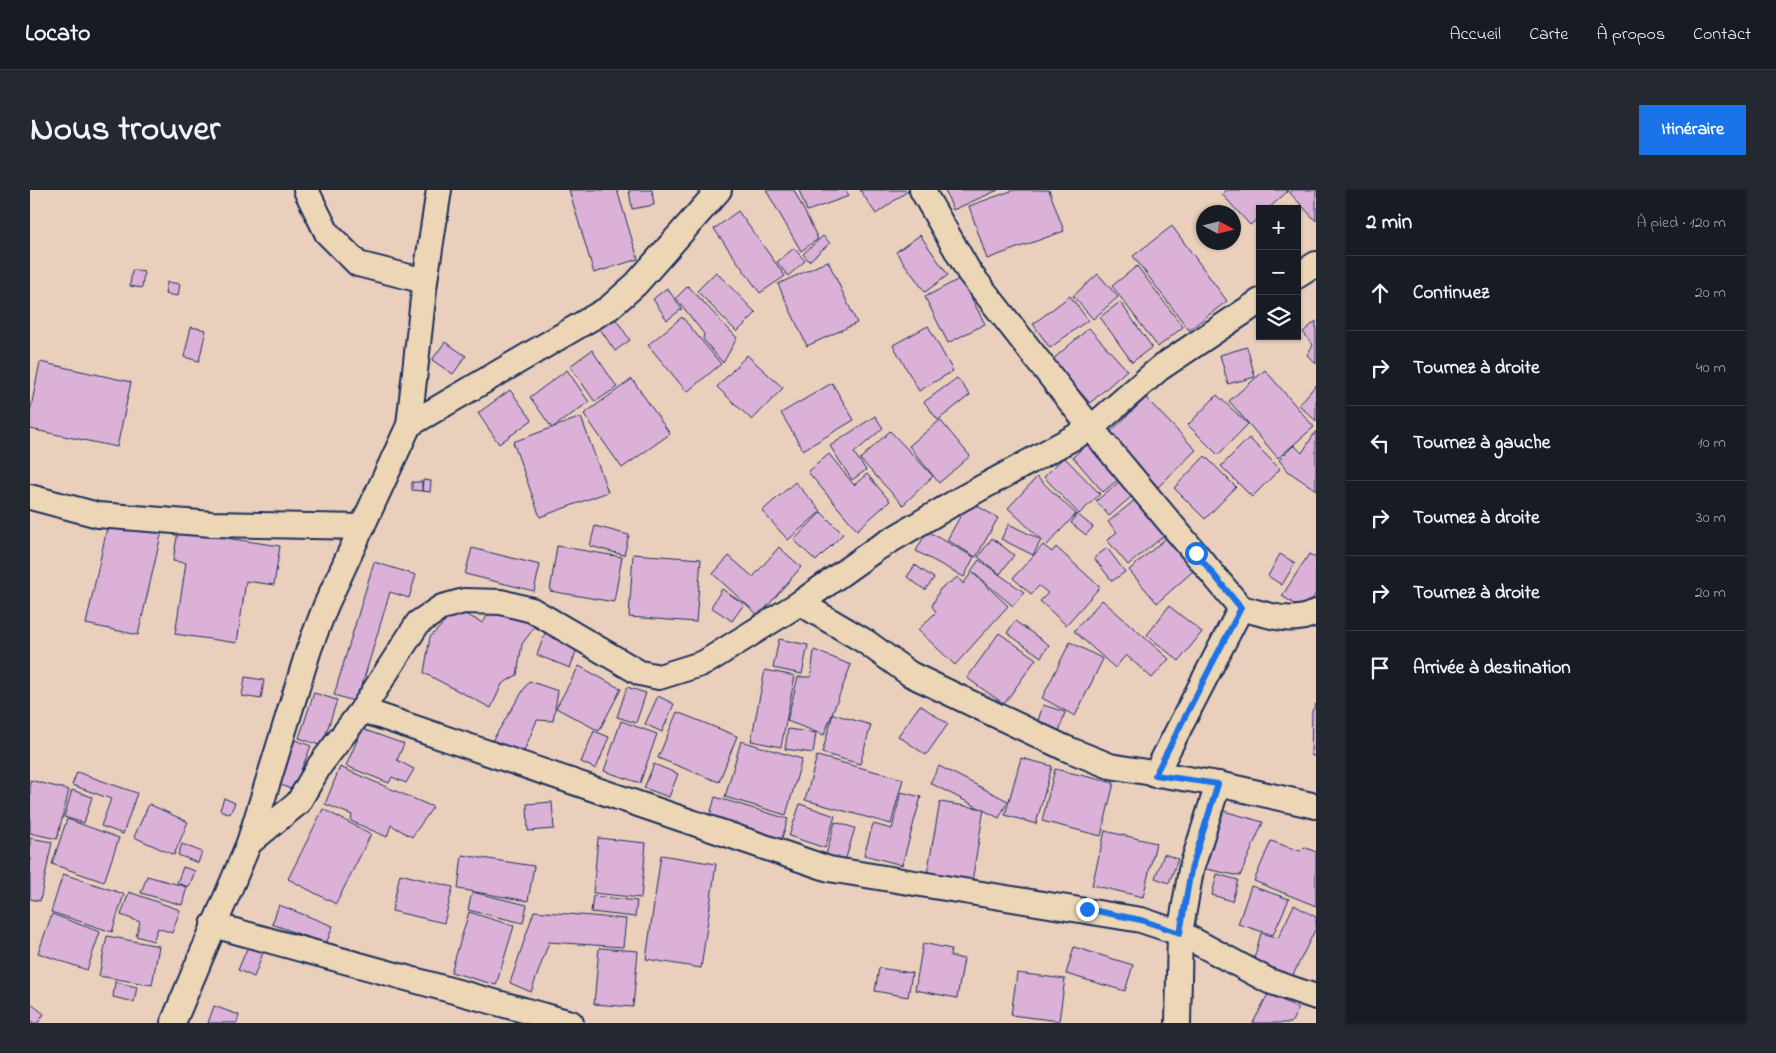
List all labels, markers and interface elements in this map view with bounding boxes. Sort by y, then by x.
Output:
text: Locato [25,17,91,52]
text: Accueil [1449,22,1501,48]
text: Carte [1529,22,1568,48]
text: À propos [1596,22,1665,48]
text: Contact [1693,22,1751,48]
text: Nous trouver [30,105,220,156]
button: Itinéraire [1639,105,1746,155]
north arrow [1196,205,1241,250]
map controls [1256,205,1301,340]
button: + [1256,205,1301,250]
text: 2 min [1366,208,1412,238]
text: À pied · 120 m [1637,211,1726,235]
button: − [1256,250,1301,295]
icon: ahead [1366,279,1394,307]
text: Continuez [1413,280,1489,307]
text: 20 m [1695,281,1726,305]
button: layers [1256,295,1301,340]
icon: right [1366,354,1394,382]
text: Tournez à droite [1413,355,1539,382]
text: 40 m [1696,356,1726,380]
icon: left [1366,429,1394,457]
text: Tournez à gauche [1413,430,1550,457]
text: 10 m [1698,431,1726,455]
icon: right [1366,504,1394,532]
text: Tournez à droite [1413,505,1539,532]
text: 30 m [1696,506,1726,530]
route start [1185,542,1208,565]
icon: right [1366,579,1394,607]
text: Tournez à droite [1413,580,1539,607]
text: 20 m [1695,581,1726,605]
icon: arrive [1366,654,1394,682]
text: Arrivée à destination [1413,655,1571,682]
route end [1076,898,1099,921]

